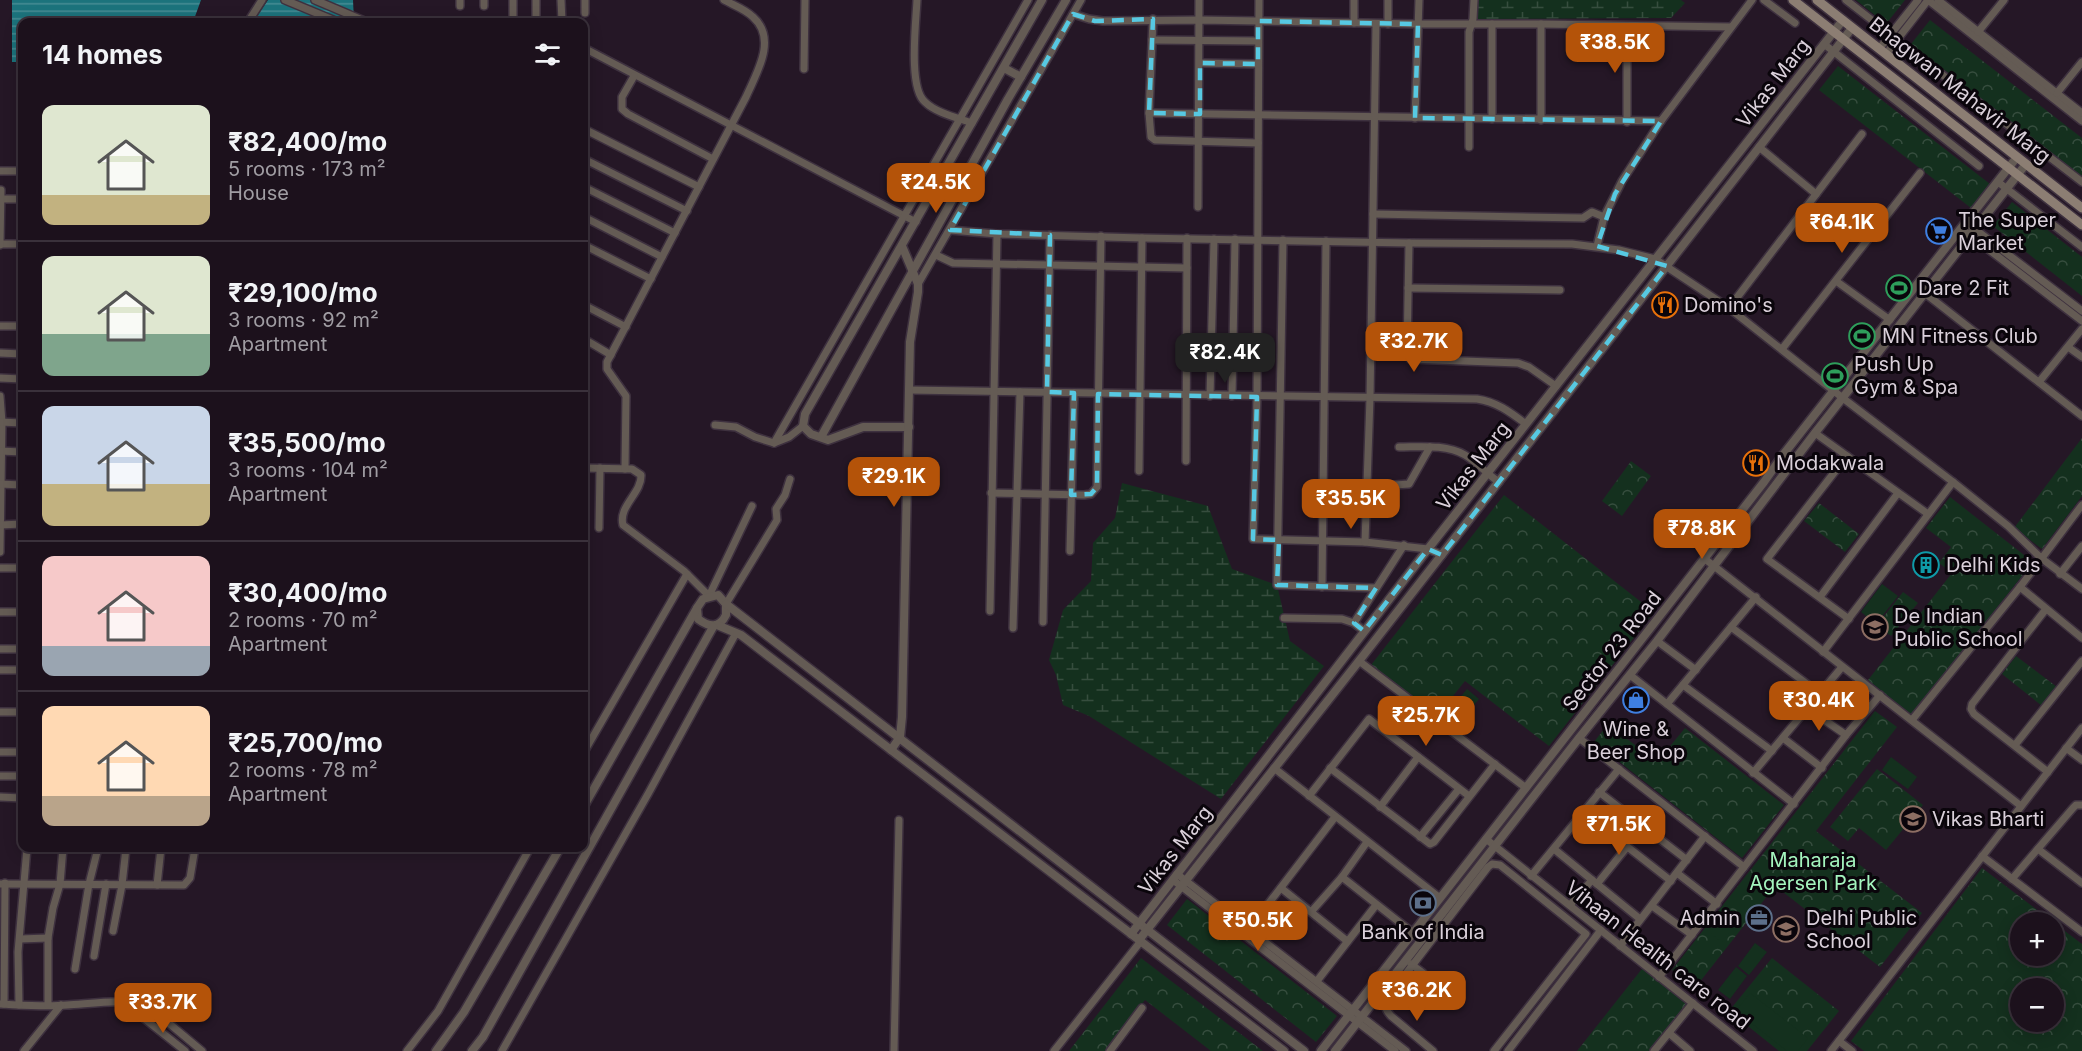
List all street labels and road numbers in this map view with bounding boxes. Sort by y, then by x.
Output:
street label: Bhagwan Mahavir Marg [1865,12,2055,168]
street label: Vikas Marg [1731,34,1815,132]
street label: Vikas Marg [1431,417,1515,515]
street label: Sector 23 Road [1558,586,1666,716]
street label: Vikas Marg [1133,801,1217,899]
street label: Vihaan Health care road [1561,875,1755,1035]

